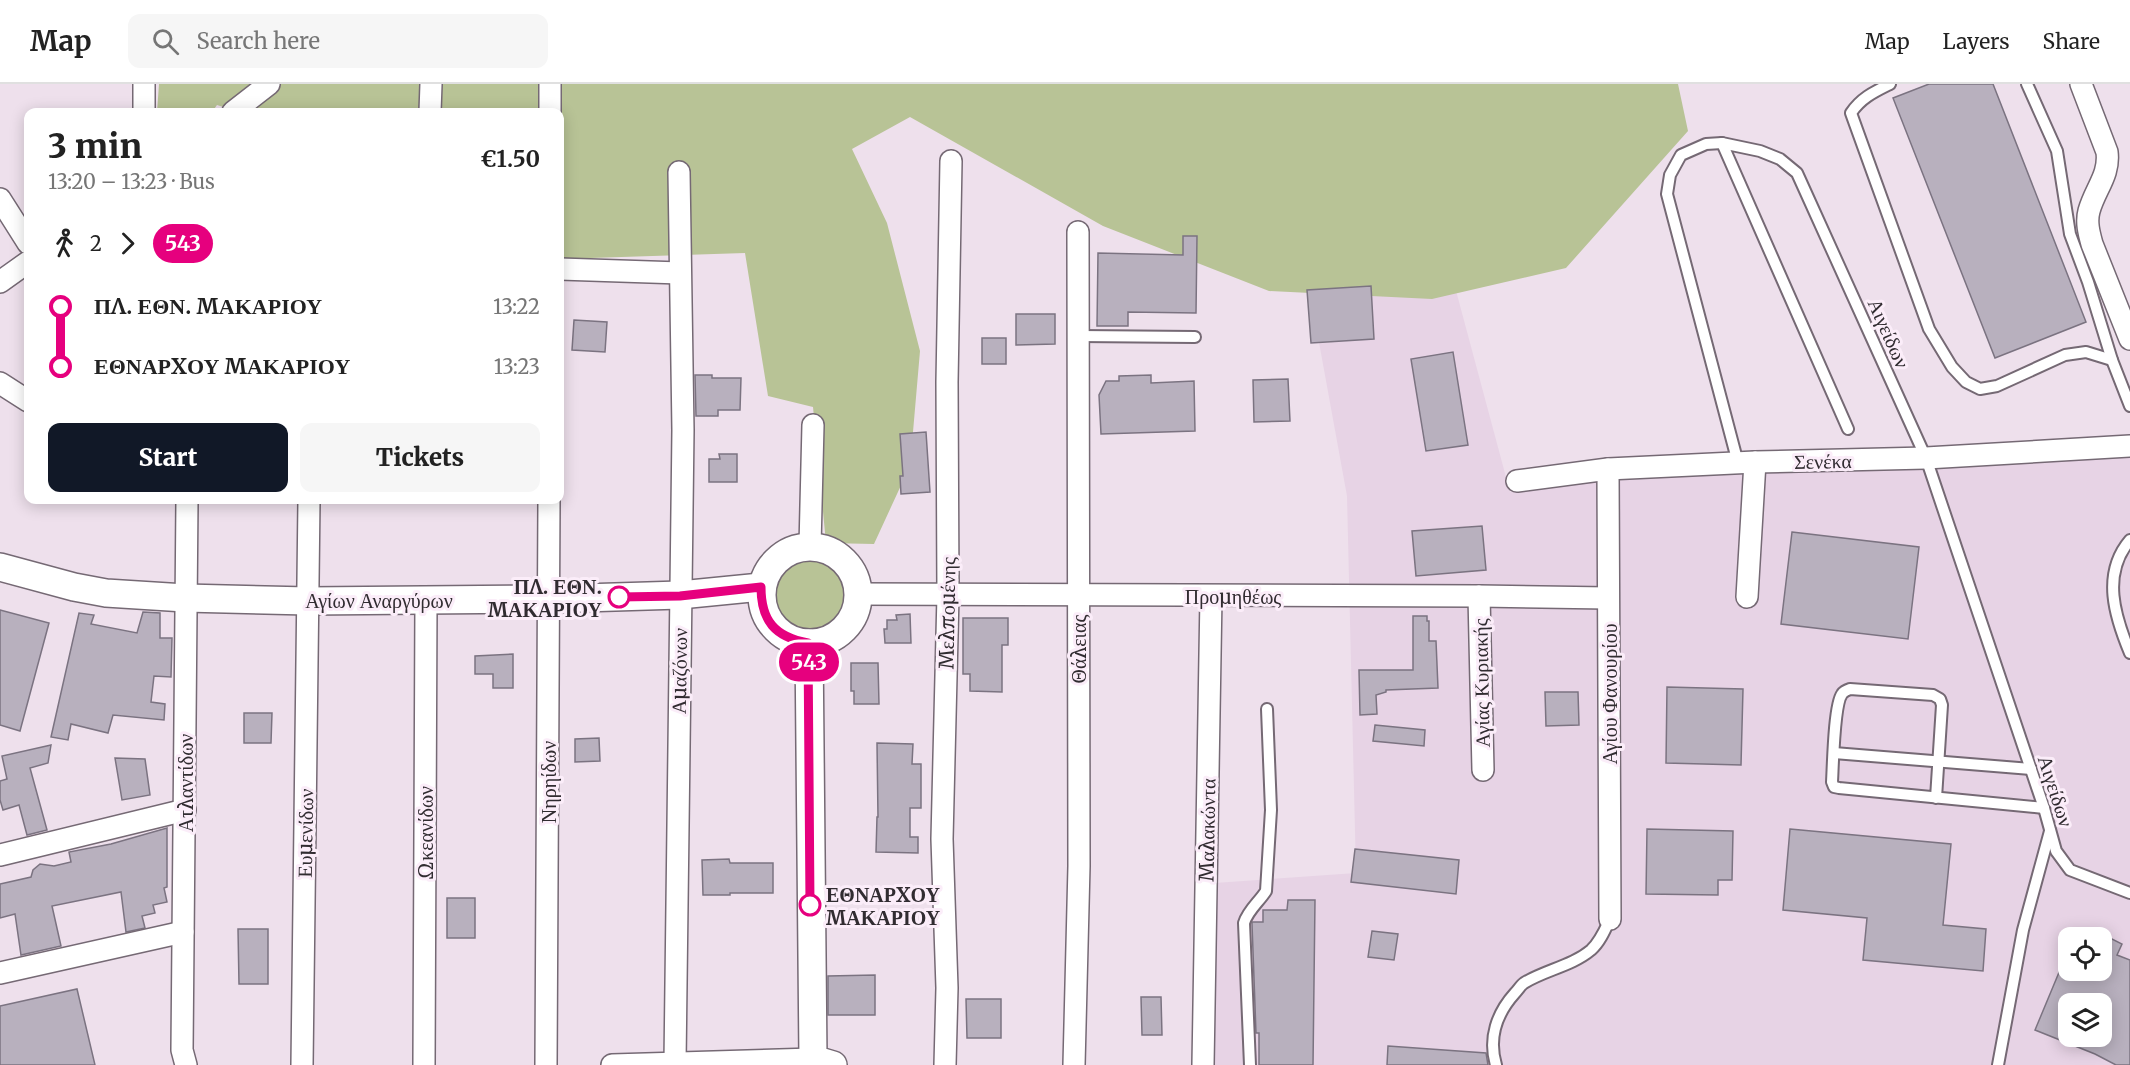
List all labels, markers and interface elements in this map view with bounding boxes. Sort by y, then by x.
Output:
search box [128,14,548,68]
text: Map [30,23,92,59]
icon: search [149,25,182,58]
text: Search here [197,27,320,55]
text: Map [1865,28,1910,55]
text: Layers [1943,28,2010,55]
text: Share [2043,28,2100,55]
text: 3 min [48,126,142,167]
text: €1.50 [480,145,540,173]
text: 13:20 – 13:23 · Bus [48,169,215,194]
icon: walk [48,227,81,260]
icon: forward [111,227,144,260]
text: 543 [165,230,201,257]
text: 2 [90,231,102,256]
text: ΠΛ. ΕΘΝ. ΜΑΚΑΡΙΟΥ [94,292,322,320]
text: 13:22 [493,294,540,319]
street label: Αιγείδων [1863,294,1915,372]
text: ΕΘΝΑΡΧΟΥ ΜΑΚΑΡΙΟΥ [94,352,350,380]
text: 13:23 [494,354,540,379]
button: Start [48,423,288,492]
button: Tickets [300,423,540,492]
street label: Σενέκα [1794,448,1853,474]
street label: Μελπομένης [934,557,960,669]
place label: ΠΛ. ΕΘΝ. ΜΑΚΑΡΙΟΥ [488,574,603,622]
street label: Προμηθέως [1185,584,1281,609]
marker: ΠΛ. ΕΘΝ. ΜΑΚΑΡΙΟΥ [608,586,630,608]
street label: Αγίων Αναργύρων [305,588,453,613]
street label: Θάλειας [1066,615,1091,683]
street label: Αγίας Κυριακής [1467,618,1495,748]
street label: Αγίου Φανουρίου [1597,623,1622,765]
street label: Αμαζόνων [666,628,692,714]
line badge: 543 [774,642,844,682]
text: 543 [791,649,827,676]
street label: Ατλαντίδων [173,734,198,832]
street label: Νηρηίδων [536,741,561,823]
street label: Αιγείδων [2033,752,2079,830]
street label: Μαλακώντα [1194,778,1220,882]
street label: Ωκεανίδων [413,786,438,880]
street label: Ευμενίδων [292,788,318,878]
place label: ΕΘΝΑΡΧΟΥ ΜΑΚΑΡΙΟΥ [826,882,941,930]
marker: ΕΘΝΑΡΧΟΥ ΜΑΚΑΡΙΟΥ [799,894,821,916]
map controls [2058,927,2112,1047]
button: locate [2058,927,2112,981]
button: layers [2058,993,2112,1047]

